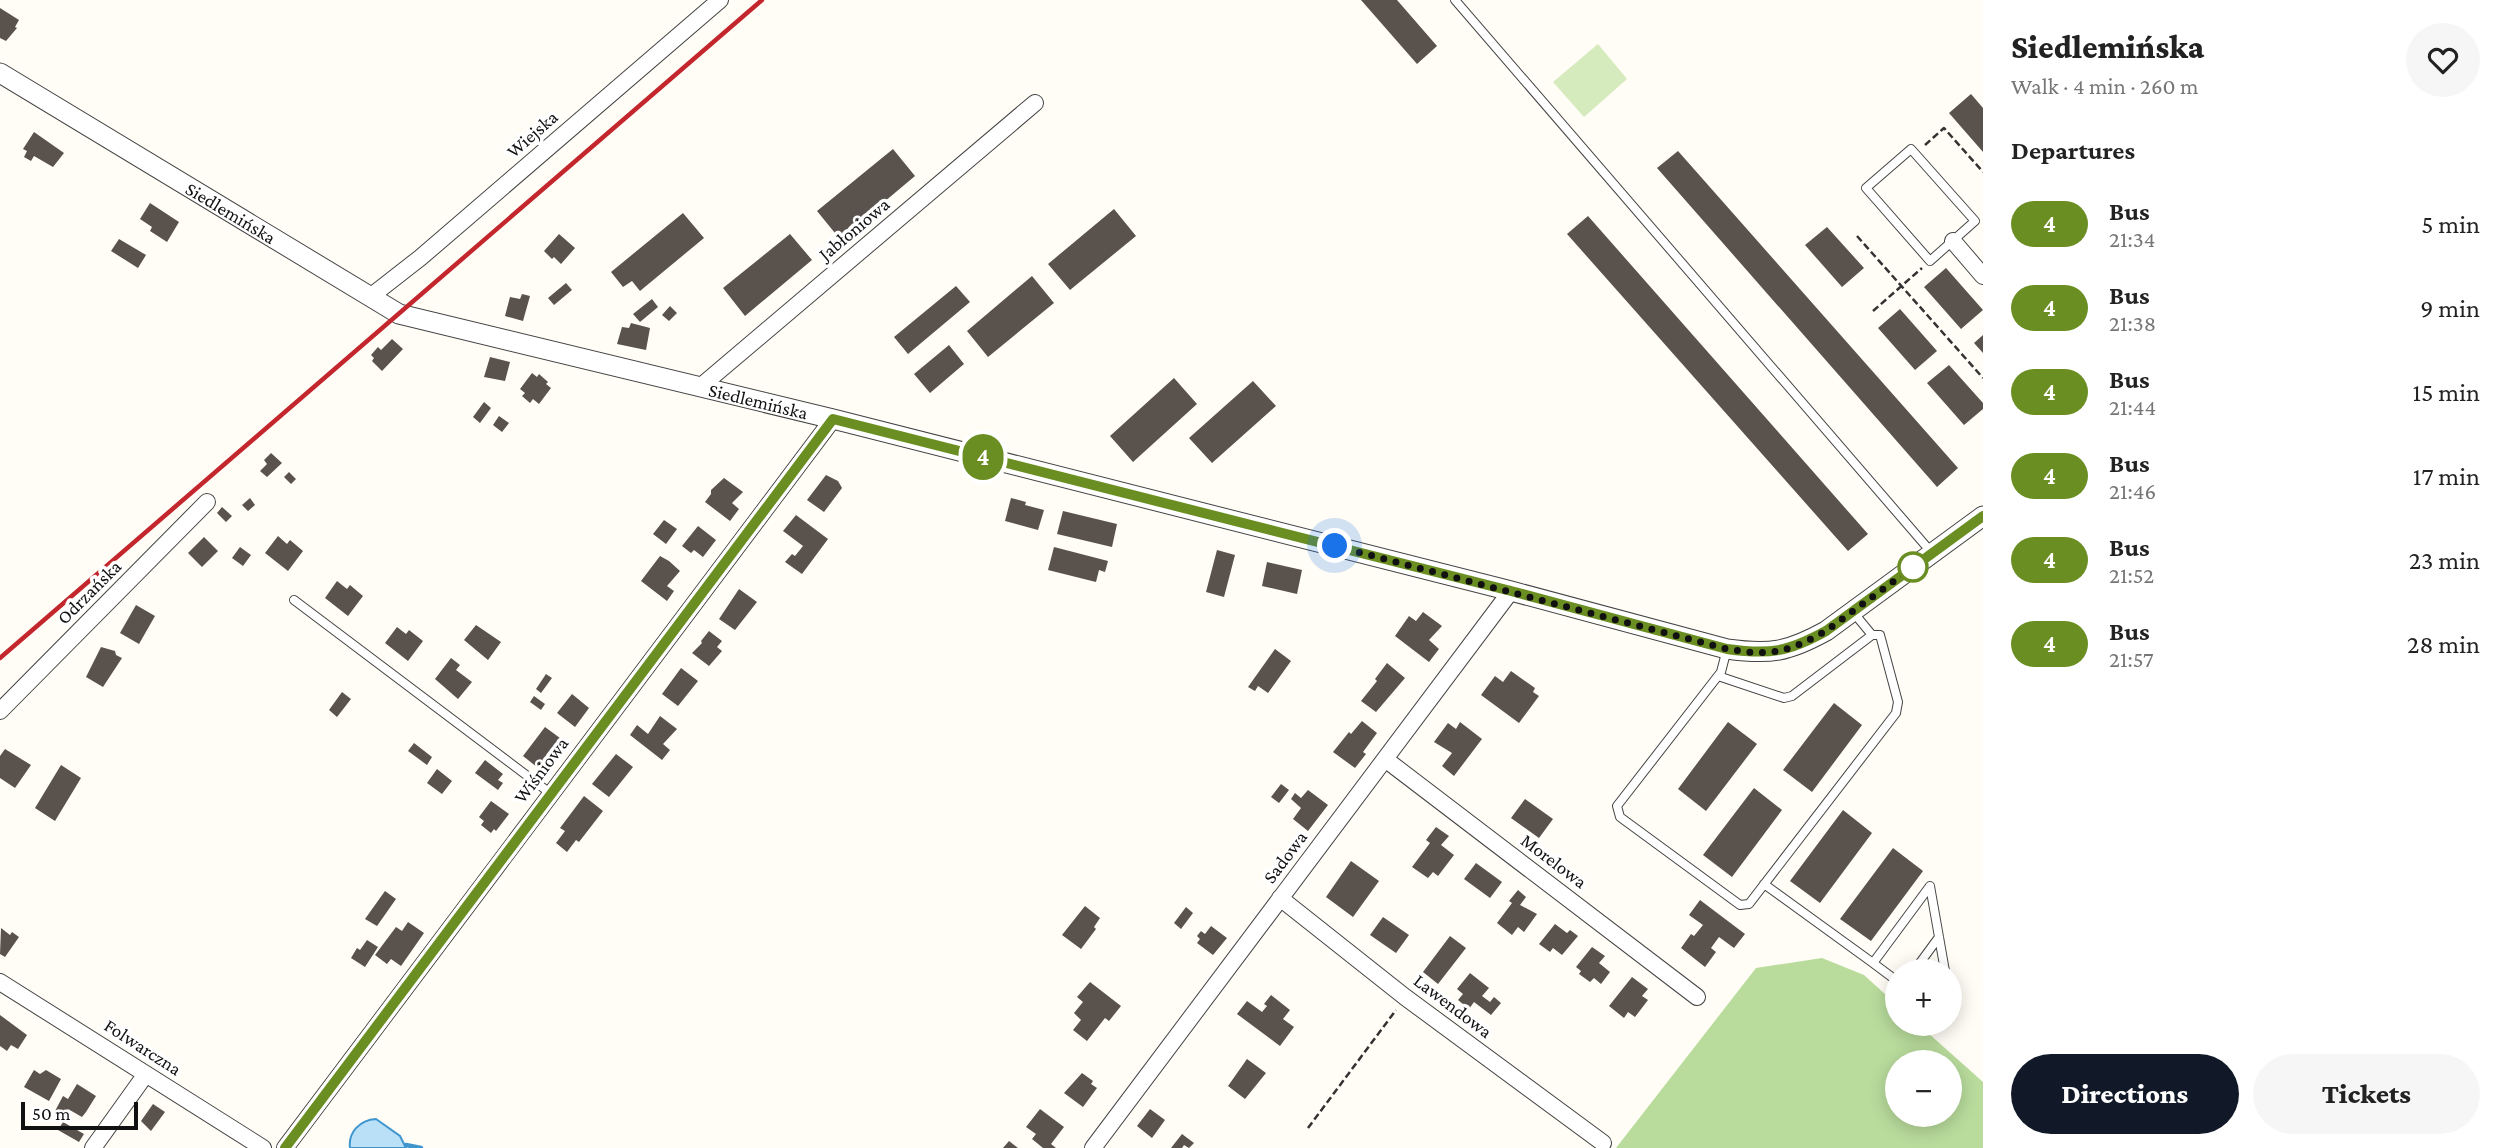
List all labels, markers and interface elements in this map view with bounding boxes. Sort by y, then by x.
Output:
button: heart [2406,23,2480,97]
text: Siedlemińska [2011,28,2204,65]
text: Walk · 4 min · 260 m [2011,73,2198,99]
street label: Wiejska [502,106,562,162]
text: Departures [2011,136,2135,165]
street label: Siedlemińska [182,177,280,248]
street label: Jabłoniowa [813,193,894,266]
text: Bus [2109,197,2150,226]
text: 4 [2043,210,2056,237]
text: 5 min [2421,210,2480,239]
text: 21:34 [2109,226,2156,252]
text: Bus [2109,281,2150,310]
text: 4 [2043,294,2056,321]
text: 9 min [2420,294,2480,323]
text: 21:38 [2109,310,2156,336]
text: Bus [2109,365,2150,394]
text: 4 [2043,378,2056,405]
text: 15 min [2413,378,2480,407]
street label: Siedlemińska [707,379,810,423]
text: 21:44 [2109,394,2156,420]
line badge: 4 [960,434,1006,480]
text: 4 [977,443,989,470]
text: Bus [2109,449,2150,478]
text: 4 [2043,462,2056,489]
text: 17 min [2413,462,2480,491]
text: 21:46 [2109,478,2156,504]
your location [1317,528,1352,563]
text: Bus [2109,533,2150,562]
text: 4 [2043,546,2056,573]
text: 23 min [2409,546,2480,575]
unlabelled marker [1898,552,1928,582]
street label: Odrzańska [53,556,125,628]
text: 21:52 [2109,562,2154,588]
text: Bus [2109,617,2150,646]
text: 4 [2043,630,2056,657]
text: 28 min [2407,630,2480,659]
text: 21:57 [2109,646,2154,672]
street label: Wiśniowa [510,733,573,807]
street label: Sadowa [1259,827,1311,887]
street label: Morelowa [1517,829,1591,893]
map controls [1885,959,1962,1127]
button: + [1885,959,1962,1036]
street label: Lawendowa [1410,970,1496,1042]
street label: Folwarczna [101,1014,185,1080]
button: − [1885,1050,1962,1127]
button: Directions [2011,1054,2239,1134]
button: Tickets [2253,1054,2480,1134]
scale bar [21,1099,138,1131]
text: 50 m [32,1103,71,1124]

